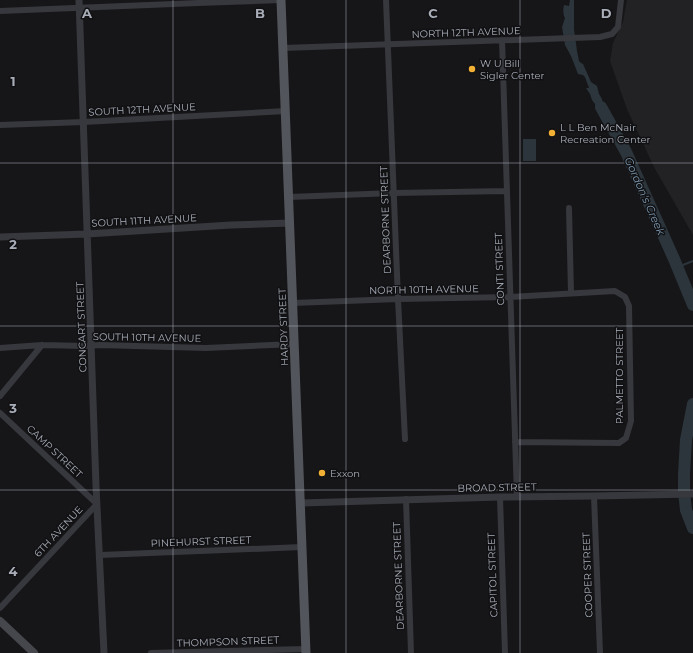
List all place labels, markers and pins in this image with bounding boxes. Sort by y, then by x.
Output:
place label: W U Bill Sigler Center [480,57,545,82]
marker: W U Bill Sigler Center [467,64,477,74]
place label: L L Ben McNair Recreation Center [560,121,651,146]
marker: L L Ben McNair Recreation Center [547,128,557,138]
place label: Exxon [330,467,360,480]
marker: Exxon [317,468,327,478]

